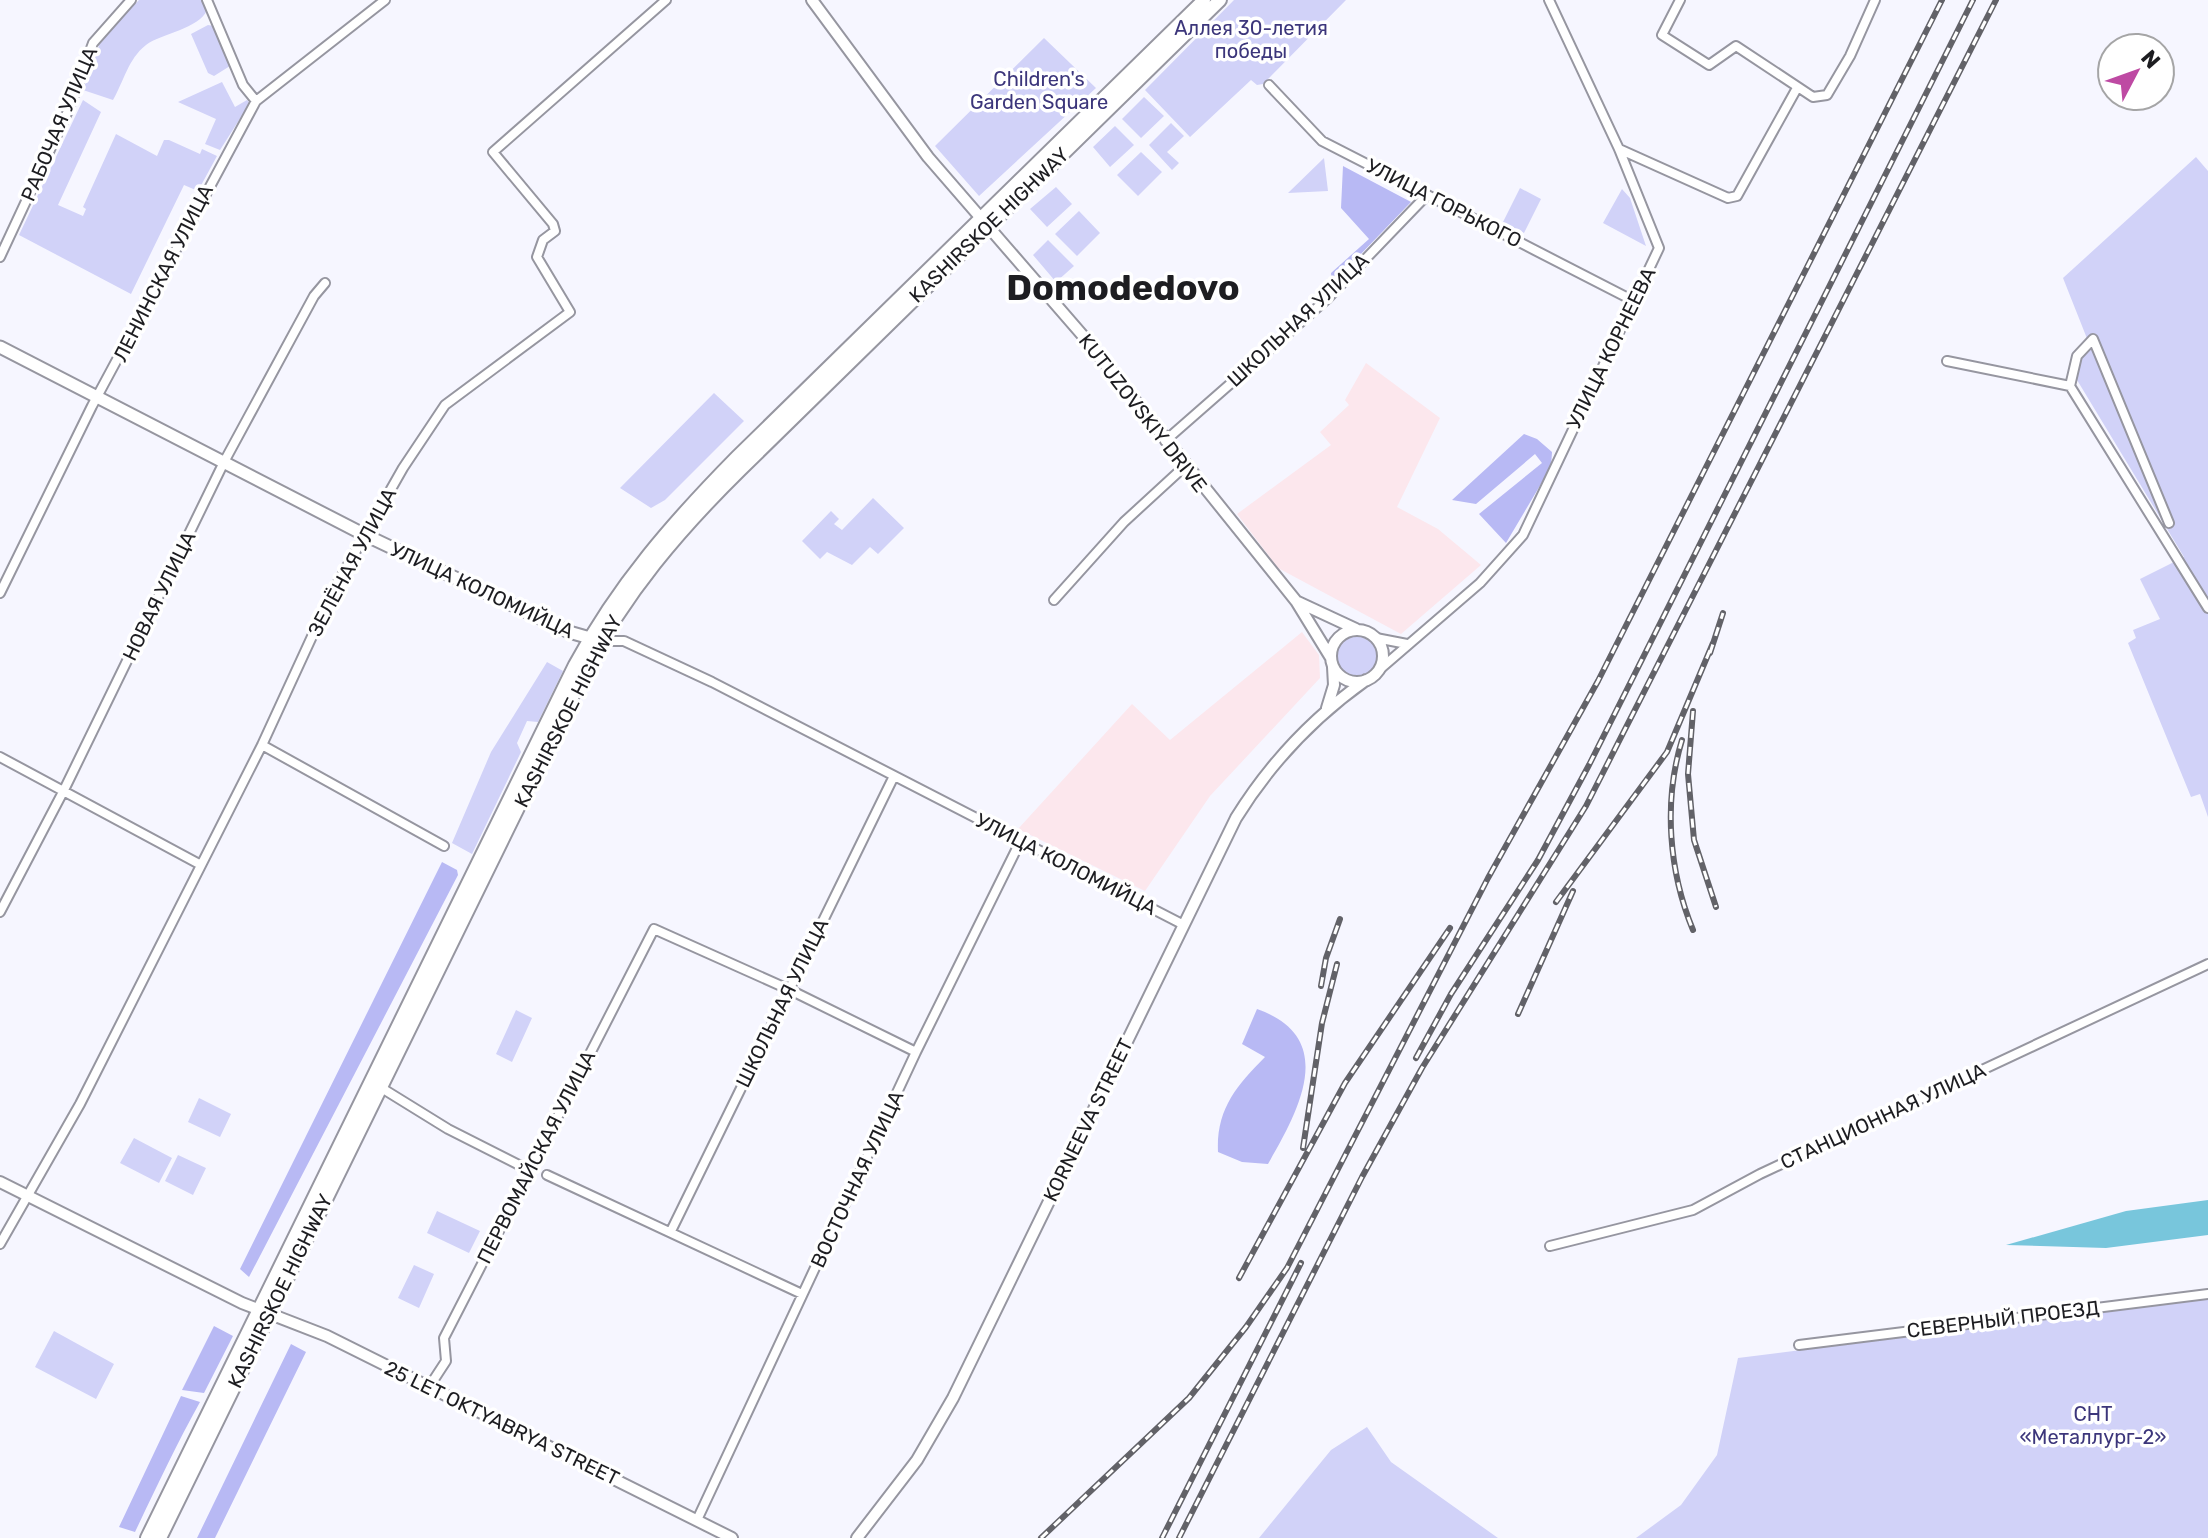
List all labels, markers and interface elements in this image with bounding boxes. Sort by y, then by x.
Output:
park label: Аллея 30-летия победы [1174,16,1328,63]
north arrow [2096,32,2176,112]
street label: РАБОЧАЯ УЛИЦА [16,43,102,205]
text: N [2135,44,2166,74]
park label: Children's Garden Square [970,67,1108,114]
street label: KASHIRSKOE HIGHWAY [904,142,1074,308]
street label: УЛИЦА ГОРЬКОГО [1362,153,1526,253]
street label: ЛЕНИНСКАЯ УЛИЦА [108,180,218,366]
street label: ШКОЛЬНАЯ УЛИЦА [1222,248,1374,392]
street label: УЛИЦА КОРНЕЕВА [1561,263,1661,433]
district label: Domodedovo [1006,266,1240,309]
street label: KUTUZOVSKIY DRIVE [1074,329,1212,497]
street label: ЗЕЛЁНАЯ УЛИЦА [303,484,401,640]
street label: НОВАЯ УЛИЦА [117,527,201,665]
street label: УЛИЦА КОЛОМИЙЦА [386,537,578,643]
street label: KASHIRSKOE HIGHWAY [509,611,627,811]
street label: УЛИЦА КОЛОМИЙЦА [972,808,1160,920]
street label: ШКОЛЬНАЯ УЛИЦА [731,915,833,1091]
street label: KORNEEVA STREET [1038,1034,1138,1206]
street label: ПЕРВОМАЙСКАЯ УЛИЦА [472,1046,600,1268]
street label: СТАНЦИОННАЯ УЛИЦА [1776,1058,1990,1174]
street label: ВОСТОЧНАЯ УЛИЦА [805,1087,909,1271]
street label: KASHIRSKOE HIGHWAY [223,1190,337,1392]
street label: СЕВЕРНЫЙ ПРОЕЗД [1905,1295,2101,1343]
street label: 25 LET OKTYABRYA STREET [381,1356,624,1491]
park label: СНТ «Металлург-2» [2019,1402,2167,1449]

